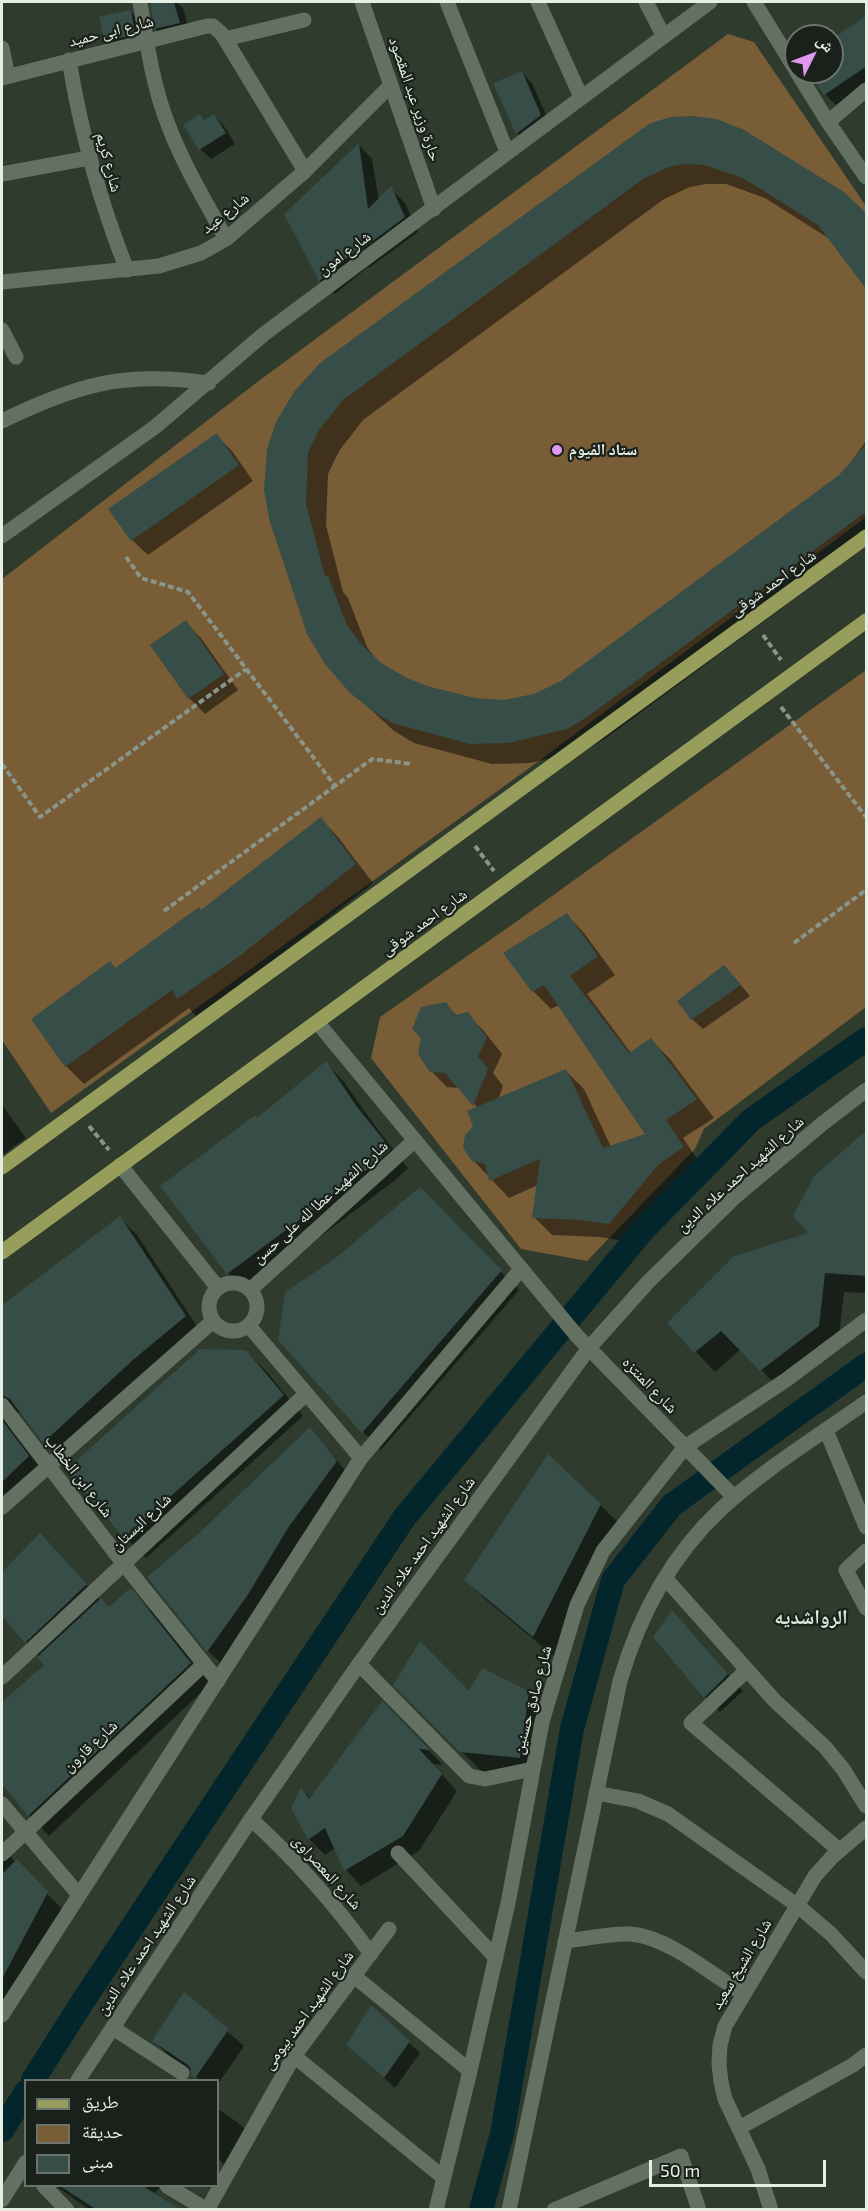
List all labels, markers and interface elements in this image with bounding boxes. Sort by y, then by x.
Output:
street label: شارع ابى حميد [67,11,155,51]
north arrow [784,24,844,84]
text: ش [814,30,839,56]
street label: حارة وزير عبد المقصود [385,34,445,164]
street label: شارع كريم [92,130,126,194]
street label: شارع عيد [197,188,253,238]
street label: شارع امون [313,227,375,279]
place label: ستاد الفيوم [569,440,637,460]
marker: ستاد الفيوم [550,443,564,457]
street label: شارع احمد شوقى [726,545,820,621]
street label: شارع احمد شوقى [377,884,471,960]
street label: شارع الشهيد احمد علاء الدين [672,1112,808,1236]
street label: شارع الشهيد عطا لله على حسن [248,1136,392,1268]
street label: شارع المنتزه [618,1353,682,1417]
street label: شارع ابن الخطاب [41,1431,117,1521]
street label: شارع الشهيد احمد علاء الدين [367,1473,479,1617]
street label: شارع البستان [107,1489,175,1555]
district label: الرواشديه [774,1605,848,1629]
street label: شارع صادق حسنين [508,1644,556,1756]
street label: شارع قارون [59,1716,121,1776]
street label: شارع المعصراوى [288,1830,366,1914]
street label: شارع الشهيد احمد علاء الدين [92,1871,200,2019]
street label: شارع الشيخ سعيد [706,1915,776,2013]
street label: شارع الشهيد احمد بيومى [258,1947,358,2073]
legend [24,2079,219,2187]
text: طريق [82,2090,119,2112]
text: حديقة [82,2120,123,2142]
scale bar [652,2148,829,2186]
text: مبنى [82,2150,113,2172]
text: 50 m [660,2159,700,2181]

